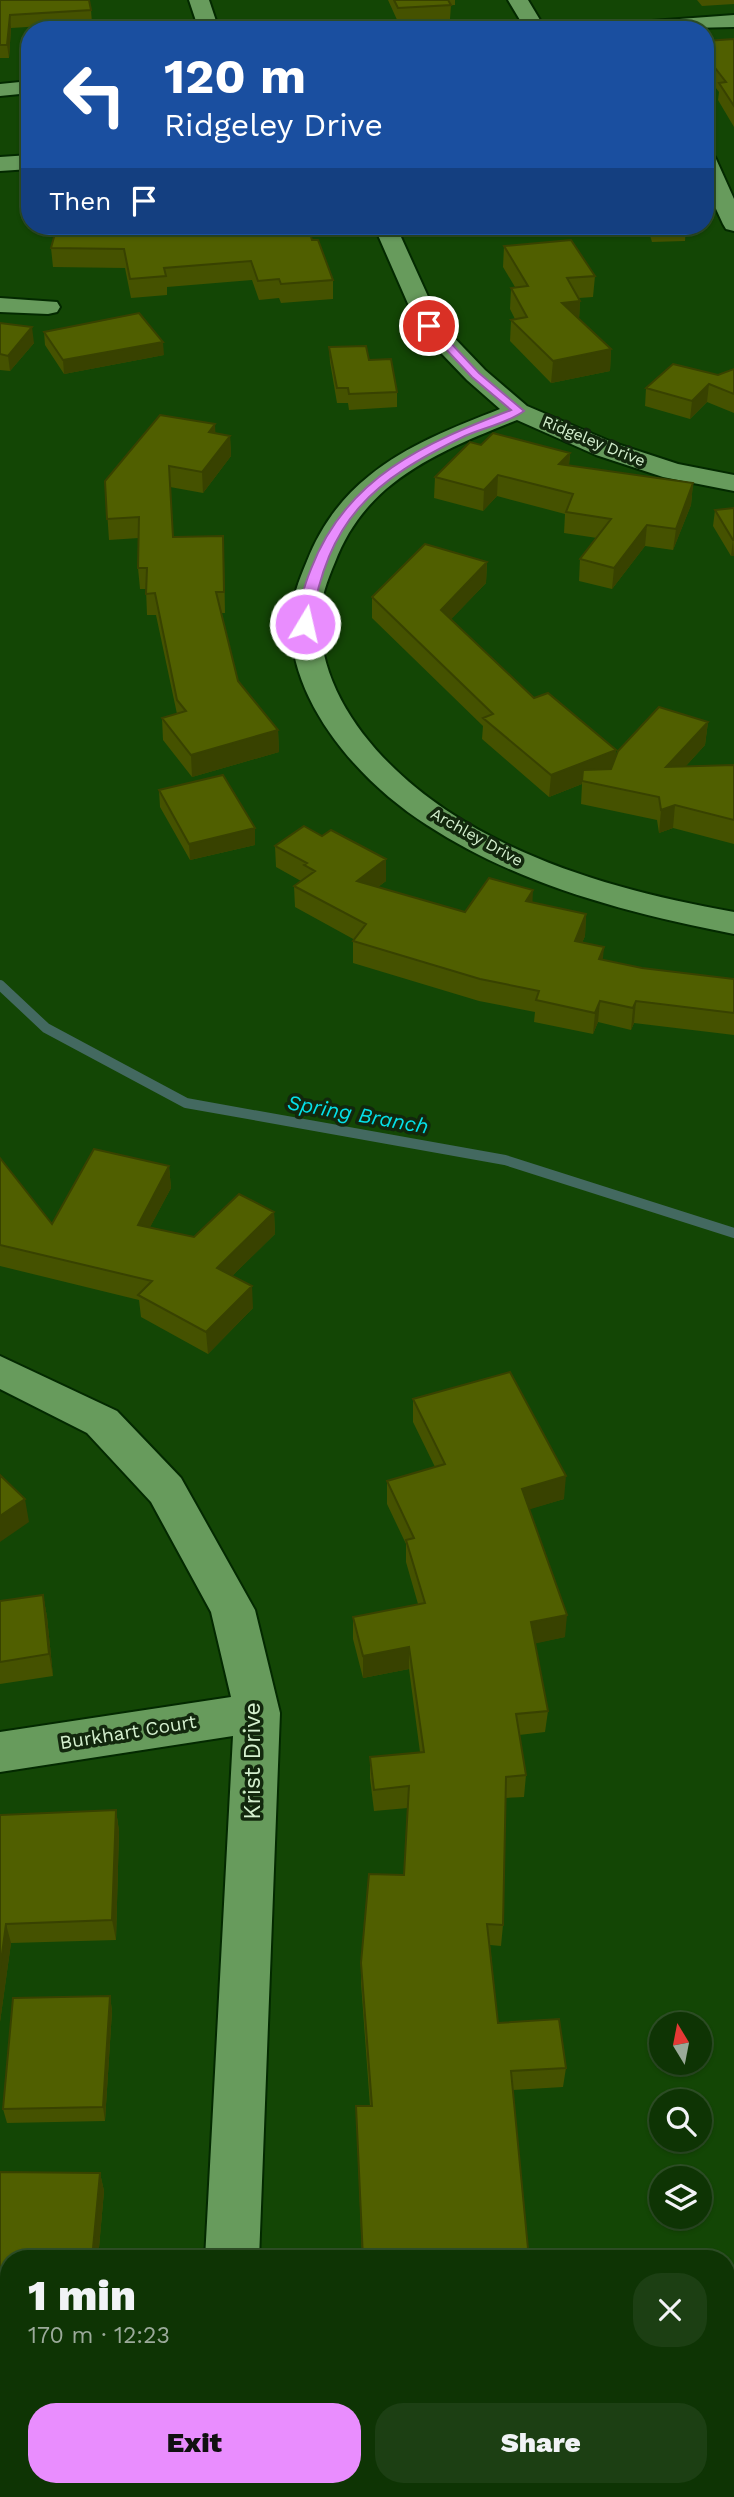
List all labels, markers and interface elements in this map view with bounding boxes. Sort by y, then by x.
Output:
text: 120 m [164,47,306,105]
icon: left [49,49,140,140]
text: Ridgeley Drive [164,106,383,144]
icon: arrive [125,182,163,220]
text: Then [49,186,111,216]
pin [399,296,459,356]
icon: arrive [410,307,448,345]
street label: Ridgeley Drive [540,412,648,470]
position arrow [268,587,342,661]
street label: Archley Drive [428,804,526,870]
water label: Spring Branch [285,1089,431,1139]
street label: Krist Drive [239,1702,266,1820]
street label: Burkhart Court [58,1710,198,1754]
north arrow [649,2012,712,2076]
map controls [649,2012,712,2229]
button: search [649,2089,712,2152]
button: layers [649,2166,712,2229]
text: 1 min [28,2271,136,2320]
button: close [633,2273,707,2347]
text: 170 m · 12:23 [28,2322,170,2349]
button: Exit [28,2403,361,2483]
button: Share [375,2403,707,2483]

